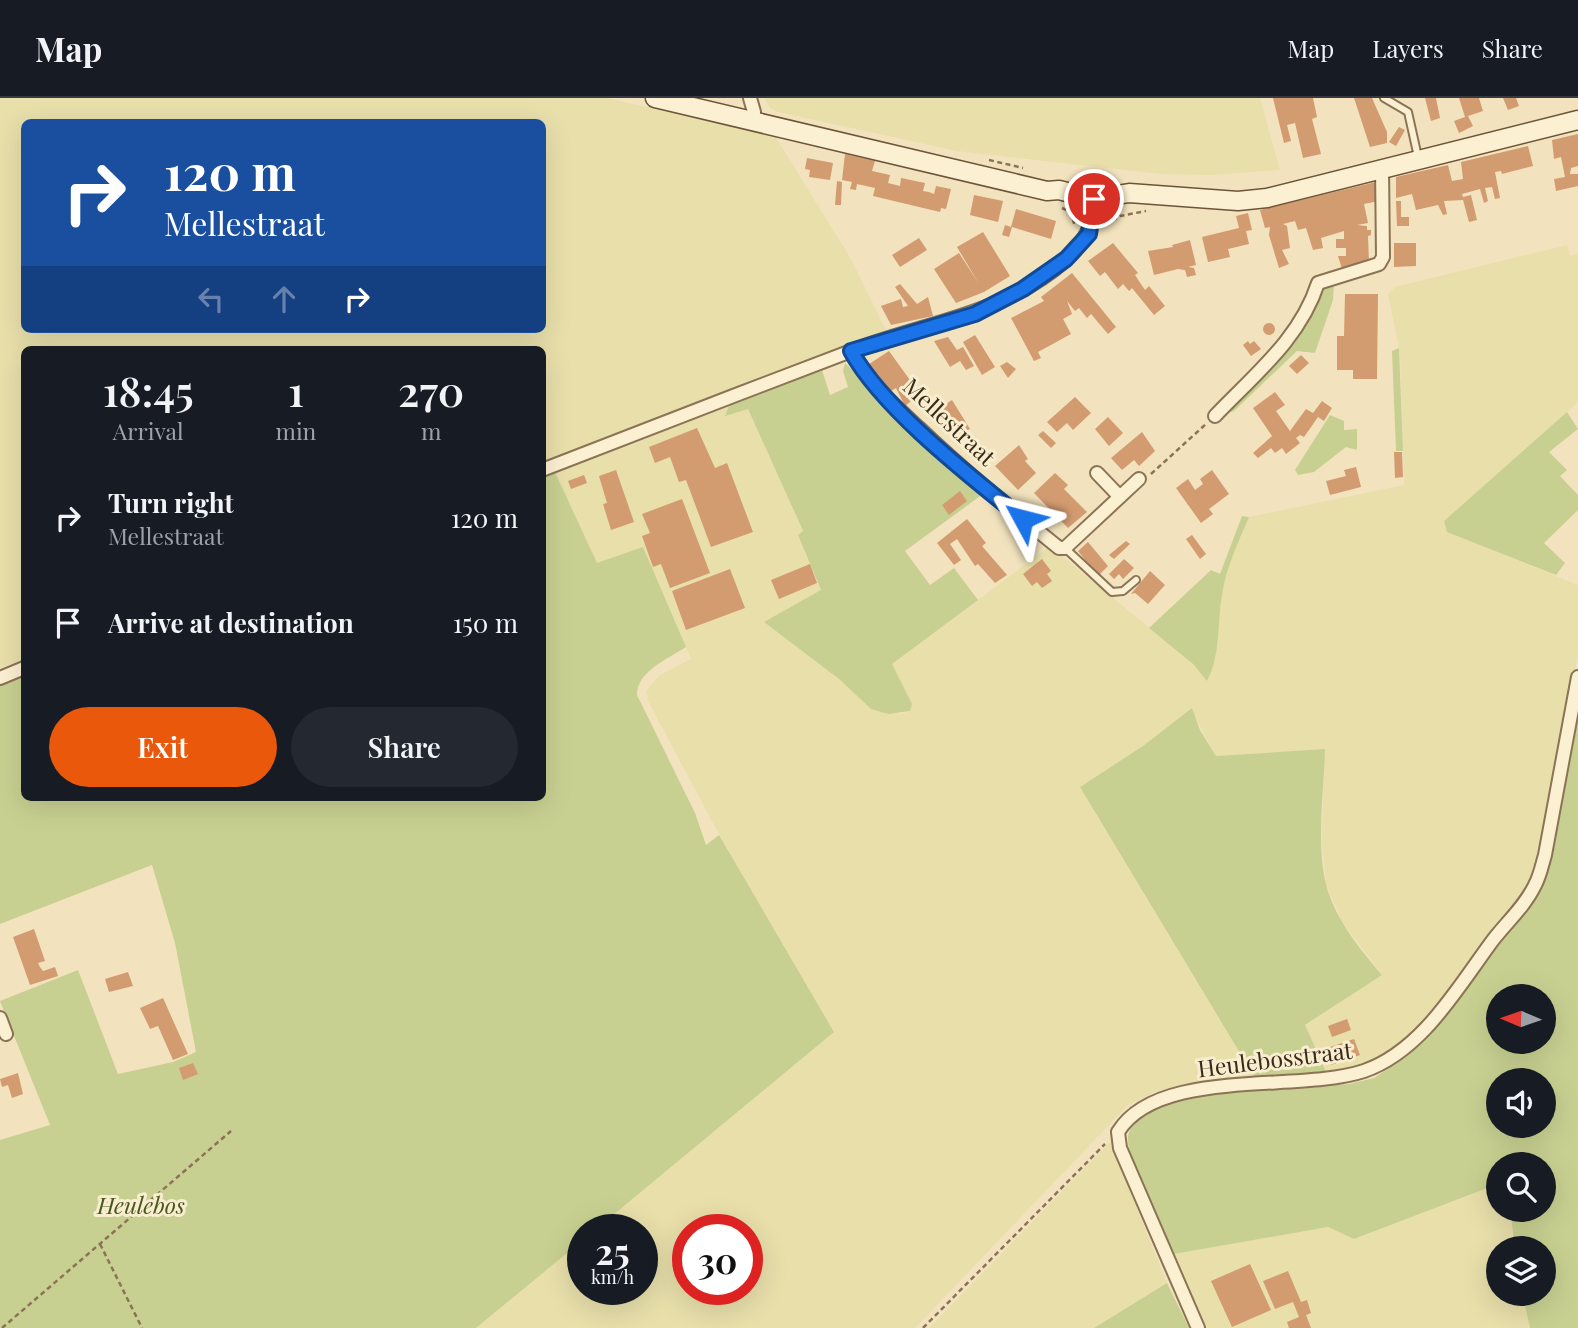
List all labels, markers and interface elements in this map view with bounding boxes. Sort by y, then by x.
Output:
text: Map [35,26,102,70]
text: Map [1288,32,1334,64]
text: Layers [1372,32,1444,64]
text: Share [1482,32,1543,64]
text: 120 m [164,138,296,203]
icon: right [49,147,140,238]
pin [1064,169,1124,229]
icon: arrive [1075,180,1113,218]
text: Mellestraat [164,201,325,244]
icon: left [192,280,230,318]
icon: ahead [265,280,303,318]
icon: right [338,280,376,318]
text: 18:45 [103,362,194,418]
text: 1 [288,362,304,418]
text: 270 [398,362,464,418]
street label: Mellestraat [897,370,1003,472]
text: Arrival [113,415,184,446]
text: min [275,415,316,446]
text: m [421,415,441,446]
position arrow [986,482,1060,556]
text: Turn right [108,485,234,520]
icon: right [49,499,87,537]
text: 120 m [451,500,518,535]
text: Mellestraat [108,520,224,551]
icon: arrive [49,604,87,642]
text: Arrive at destination [108,605,354,640]
text: 150 m [453,605,518,640]
button: Exit [49,707,277,787]
button: Share [291,707,518,787]
north arrow [1486,984,1556,1054]
map controls [1486,984,1556,1306]
street label: Heulebosstraat [1196,1034,1355,1083]
button: sound [1486,1068,1556,1138]
button: search [1486,1152,1556,1222]
park label: Heulebos [96,1189,185,1220]
speed limit sign: 30 [672,1214,763,1305]
text: 25 [595,1227,630,1274]
button: layers [1486,1236,1556,1306]
text: km/h [591,1265,634,1289]

